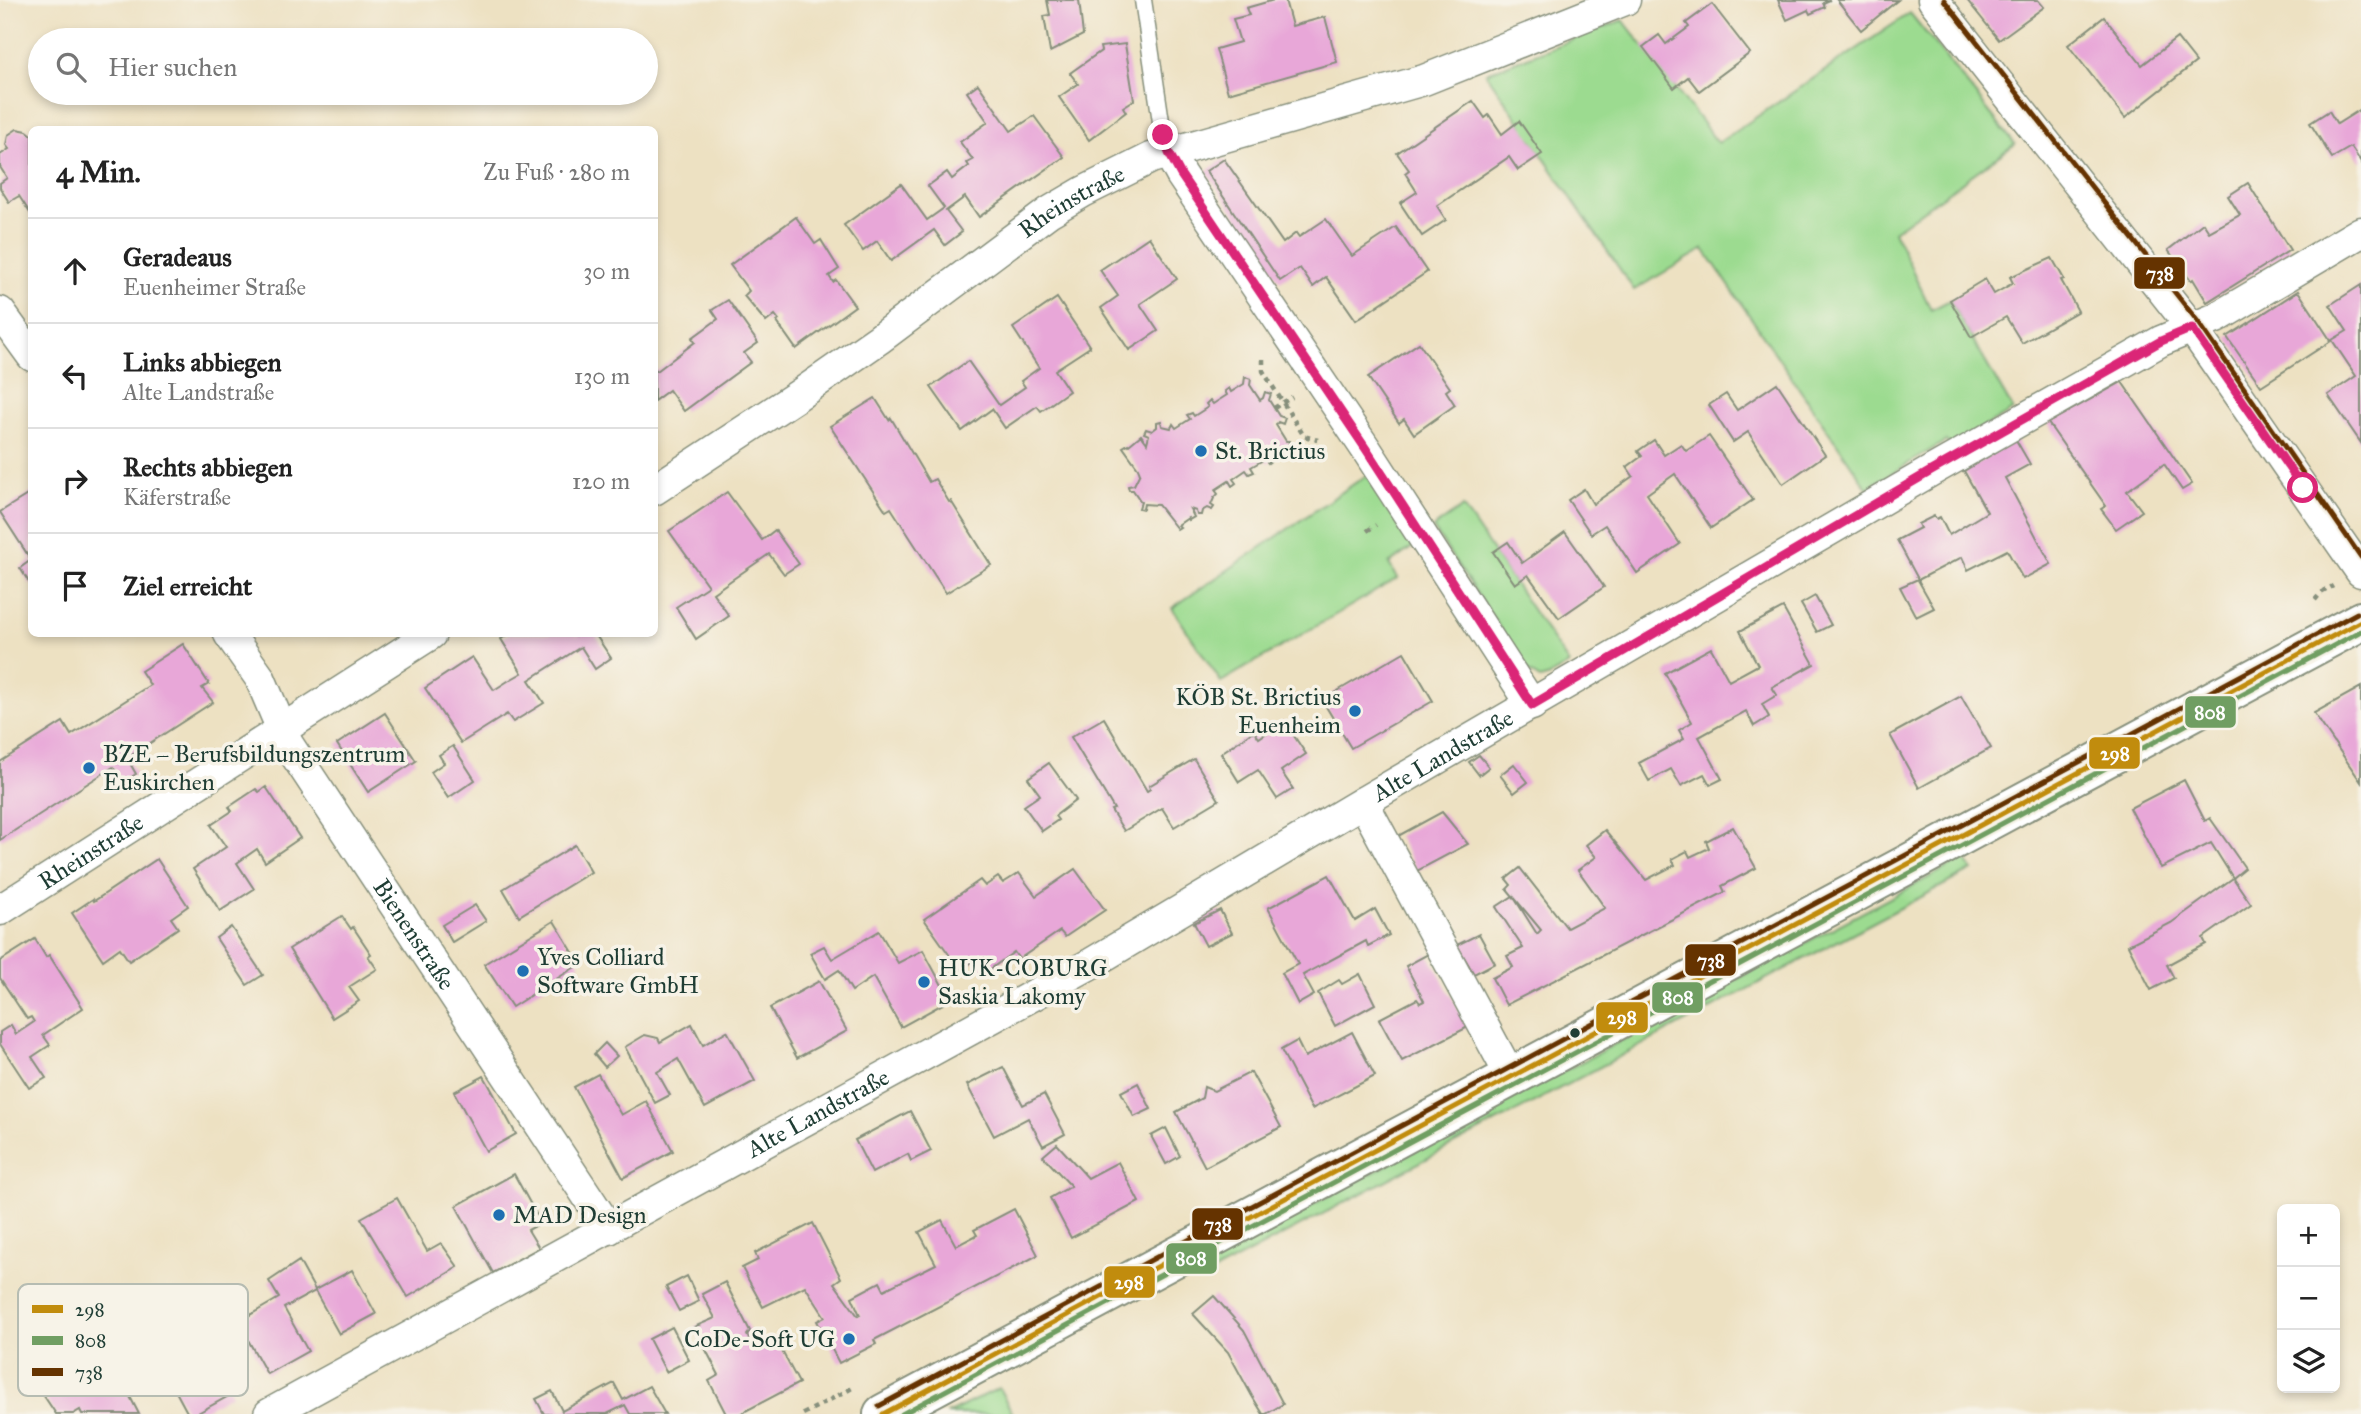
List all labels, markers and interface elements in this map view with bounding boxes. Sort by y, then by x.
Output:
search box [28,28,658,105]
icon: search [52,48,90,86]
text: Hier suchen [108,51,237,83]
route end [1147,119,1178,150]
text: 4 Min. [56,154,141,190]
text: Zu Fuß · 280 m [483,158,630,186]
street label: Rheinstraße [1012,159,1130,245]
text: Geradeaus [123,241,232,273]
icon: ahead [56,252,94,290]
line badge: 738 [2133,256,2186,290]
text: 30 m [583,257,630,285]
text: 738 [2146,262,2174,286]
text: Euenheimer Straße [123,273,306,301]
text: Links abbiegen [123,346,282,378]
icon: left [56,357,94,395]
text: 130 m [574,362,630,390]
text: Alte Landstraße [123,378,274,406]
place label: St. Brictius [1215,436,1325,466]
marker: St. Brictius [1193,443,1209,459]
text: Rechts abbiegen [123,451,293,483]
icon: right [56,462,94,500]
text: 120 m [572,467,630,495]
route start [2287,472,2318,503]
text: Käferstraße [123,483,231,511]
icon: arrive [56,567,94,605]
text: Ziel erreicht [123,570,252,602]
place label: KÖB St. Brictius Euenheim [1175,682,1341,740]
line badge: 808 [2184,695,2237,729]
text: 808 [2194,701,2226,724]
marker: KÖB St. Brictius Euenheim [1347,703,1363,719]
street label: Alte Landstraße [1366,703,1519,809]
line badge: 298 [2088,736,2141,770]
place label: BZE – Berufsbildungszentrum Euskirchen [103,739,405,797]
text: 298 [2100,742,2130,766]
marker: BZE – Berufsbildungszentrum Euskirchen [81,760,97,776]
street label: Rheinstraße [33,807,149,896]
street label: Bienenstraße [367,873,462,996]
place label: Yves Colliard Software GmbH [537,942,699,1000]
line badge: 738 [1684,943,1737,977]
text: 738 [1697,949,1725,973]
place label: HUK-COBURG Saskia Lakomy [938,953,1107,1011]
marker: Yves Colliard Software GmbH [515,963,531,979]
marker: HUK-COBURG Saskia Lakomy [916,974,932,990]
line badge: 808 [1651,981,1704,1014]
text: 808 [1662,986,1694,1009]
line badge: 298 [1595,1001,1649,1034]
text: 298 [1607,1006,1637,1030]
unlabelled marker [1568,1026,1582,1040]
street label: Alte Landstraße [741,1062,894,1165]
place label: MAD Design [513,1200,646,1230]
map controls [2277,1204,2340,1393]
button: + [2277,1204,2340,1267]
marker: MAD Design [491,1207,507,1223]
line badge: 738 [1191,1207,1244,1241]
text: 738 [1204,1213,1232,1237]
line badge: 808 [1165,1242,1218,1275]
text: 808 [1175,1247,1207,1270]
line badge: 298 [1103,1265,1156,1299]
button: − [2277,1267,2340,1330]
text: 298 [1114,1271,1144,1295]
legend [18,1284,248,1396]
text: 298 [75,1298,105,1321]
place label: CoDe-Soft UG [684,1324,835,1354]
text: 808 [75,1329,106,1352]
button: layers [2277,1330,2340,1393]
marker: CoDe-Soft UG [841,1331,857,1347]
text: 738 [75,1361,103,1384]

